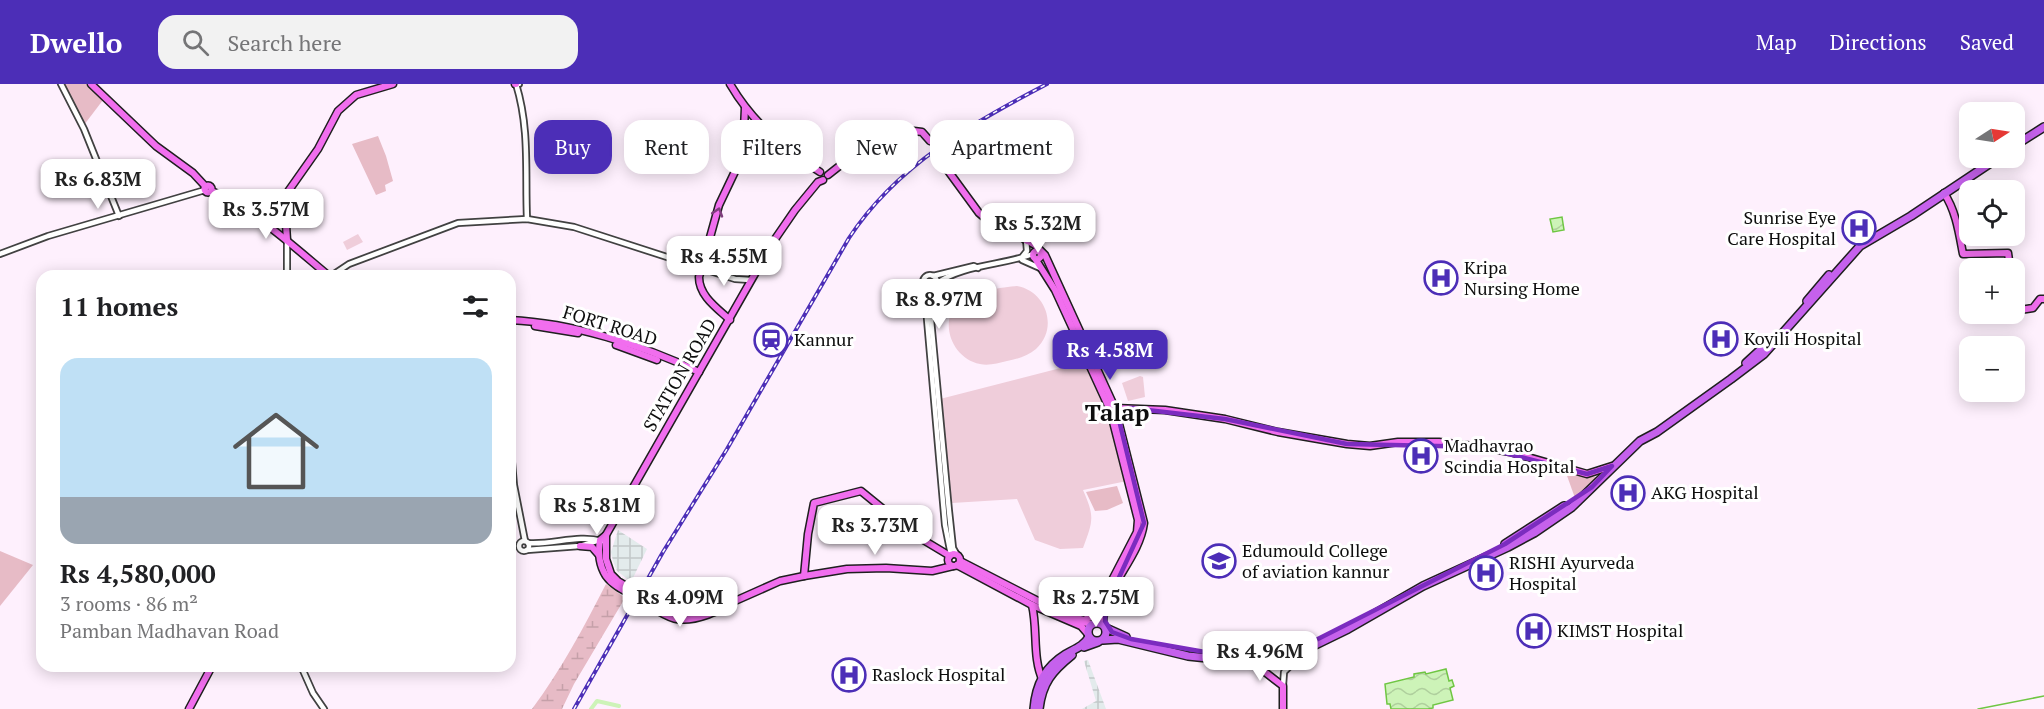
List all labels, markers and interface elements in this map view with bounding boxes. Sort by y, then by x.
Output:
search box [158,15,578,69]
text: Dwello [30,24,122,61]
icon: search [179,26,212,59]
text: Search here [227,28,342,57]
text: Map [1756,28,1797,56]
text: Directions [1830,28,1927,56]
text: Saved [1960,28,2014,56]
north arrow [1959,102,2025,168]
map controls [1959,102,2025,402]
chip: Buy [534,120,612,174]
chip: Rent [624,120,709,174]
chip: Filters [721,120,823,174]
chip: New [835,120,918,174]
chip: Apartment [930,120,1074,174]
pin: Rs 6.83M [36,159,160,210]
text: Rs 6.83M [55,165,141,192]
button: locate [1959,180,2025,246]
pin: Rs 3.57M [204,189,328,240]
text: Rs 3.57M [223,195,309,222]
pin: Rs 5.32M [976,203,1100,254]
place label: Sunrise Eye Care Hospital [1727,205,1836,250]
one-way arrow [710,207,723,218]
text: Rs 5.32M [995,209,1081,236]
hospital icon: Sunrise Eye Care Hospital [1841,210,1877,246]
pin: Rs 4.55M [662,236,786,287]
text: Rs 4.55M [681,242,767,269]
place label: Kripa Nursing Home [1464,255,1580,300]
button: + [1959,258,2025,324]
hospital icon: Kripa Nursing Home [1423,260,1459,296]
pin: Rs 8.97M [877,279,1001,330]
text: Rs 8.97M [896,285,982,312]
text: 11 homes [60,289,178,323]
icon: filters [459,290,492,323]
street label: FORT ROAD [560,299,660,351]
street label: STATION ROAD [637,314,721,435]
hospital icon: Koyili Hospital [1703,321,1739,357]
station icon: Kannur [753,322,789,358]
place label: Koyili Hospital [1744,326,1862,350]
place label: Kannur [794,327,853,351]
pin: Rs 4.58M [1048,330,1172,381]
text: Rs 4.58M [1067,336,1153,363]
button: − [1959,336,2025,402]
district label: Talap [1085,396,1149,428]
icon: home [222,397,330,505]
place label: Madhavrao Scindia Hospital [1444,433,1575,478]
hospital icon: Madhavrao Scindia Hospital [1403,438,1439,474]
hospital icon: AKG Hospital [1610,475,1646,511]
place label: AKG Hospital [1651,480,1759,504]
pin: Rs 5.81M [535,485,659,536]
text: Rs 5.81M [554,491,640,518]
pin: Rs 3.73M [813,505,937,556]
text: Rs 3.73M [832,511,918,538]
place label: Edumould College of aviation kannur [1242,538,1389,583]
school or university icon: Edumould College of aviation kannur [1201,543,1237,579]
place label: RISHI Ayurveda Hospital [1509,550,1635,595]
hospital icon: RISHI Ayurveda Hospital [1468,555,1504,591]
text: Rs 4,580,000 [60,556,216,590]
pin: Rs 4.09M [618,577,742,628]
pin: Rs 2.75M [1034,577,1158,628]
text: Rs 4.09M [637,583,723,610]
text: Rs 2.75M [1053,583,1139,610]
text: 3 rooms · 86 m² [60,590,198,617]
hospital icon: KIMST Hospital [1516,613,1552,649]
text: Pamban Madhavan Road [60,617,279,644]
place label: KIMST Hospital [1557,618,1683,642]
pin: Rs 4.96M [1198,631,1322,682]
text: Rs 4.96M [1217,637,1303,664]
hospital icon: Raslock Hospital [831,657,867,693]
place label: Raslock Hospital [872,662,1005,686]

